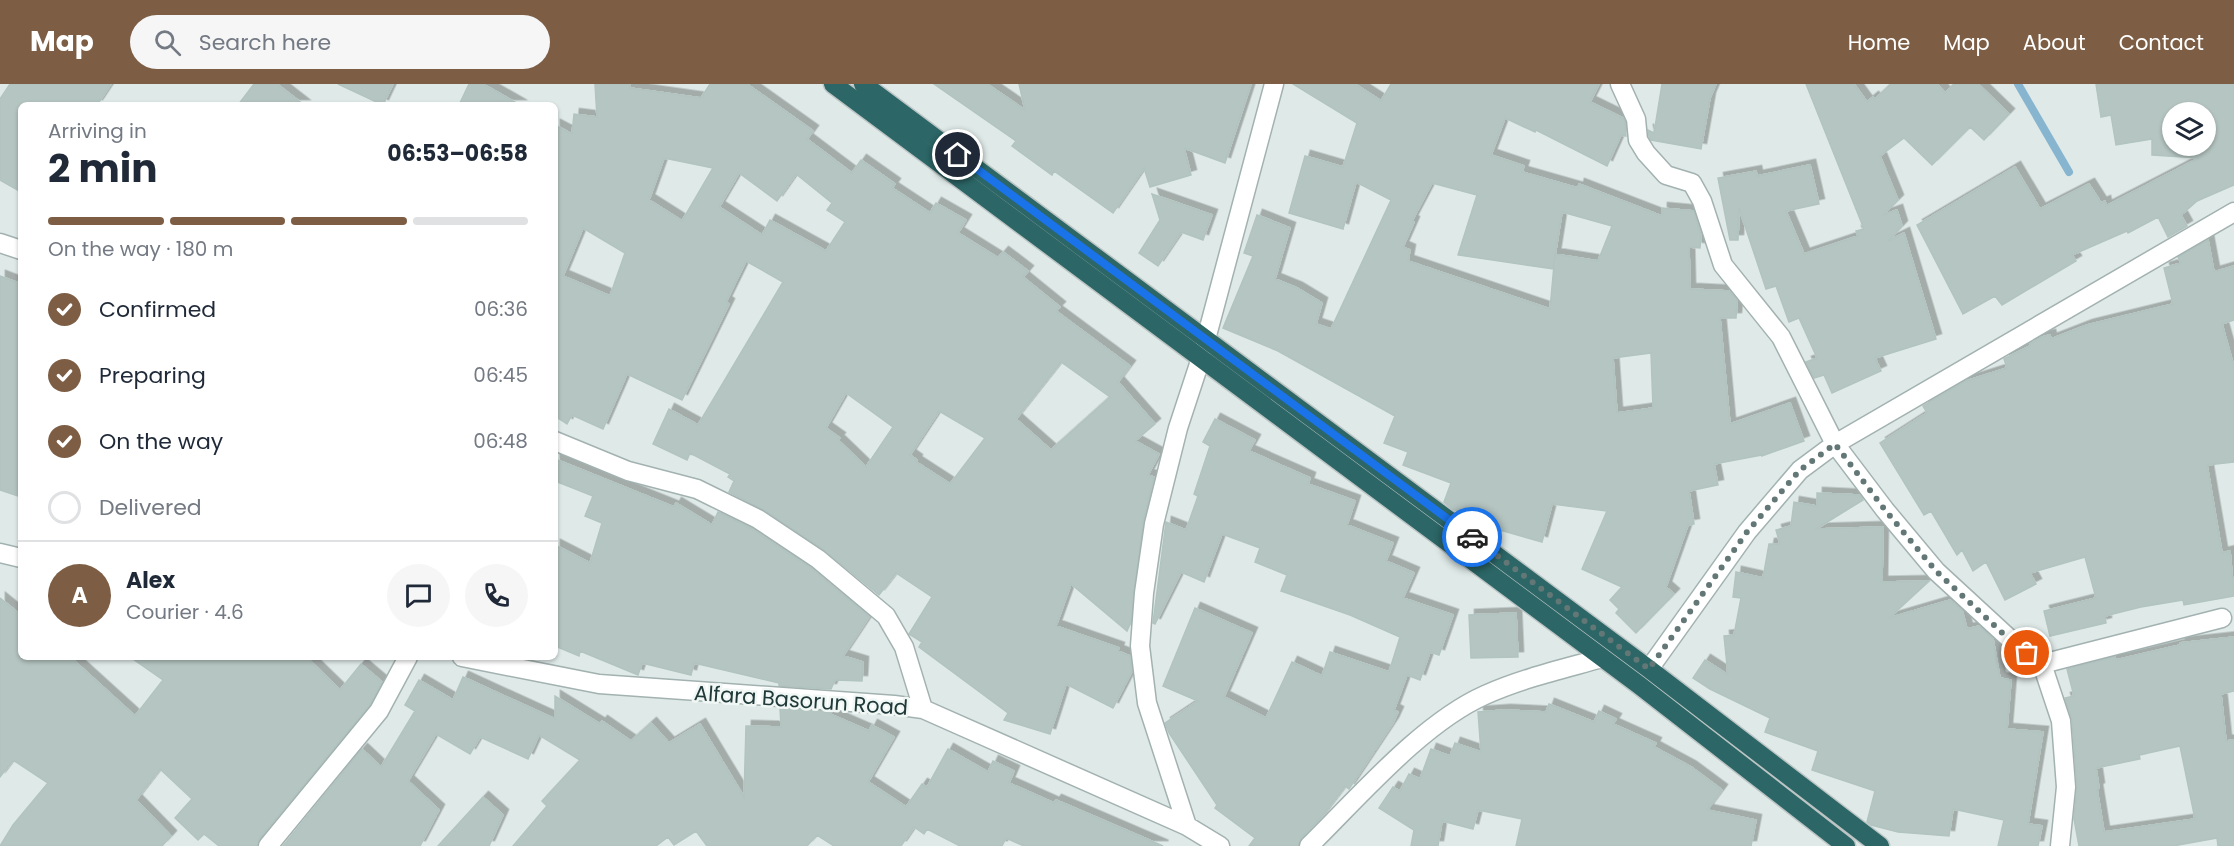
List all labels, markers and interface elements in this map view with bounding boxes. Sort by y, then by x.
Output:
search box [130,15,550,69]
text: Map [30,22,94,61]
icon: search [151,26,184,59]
text: Search here [199,27,331,58]
text: Home [1848,28,1910,57]
text: Map [1943,28,1990,57]
text: About [2023,28,2086,57]
text: Contact [2119,28,2204,57]
map controls [2162,102,2216,156]
button: layers [2162,102,2216,156]
text: Arriving in [48,117,147,145]
pin [932,129,983,180]
text: 06:53–06:58 [387,138,528,169]
icon: home [941,138,974,171]
text: 2 min [48,141,158,196]
text: On the way · 180 m [48,235,233,263]
icon: check [48,293,81,326]
text: Confirmed [99,294,216,325]
text: 06:36 [474,295,528,323]
icon: check [48,359,81,392]
text: Preparing [99,360,206,391]
text: 06:45 [473,361,528,389]
icon: check [48,425,81,458]
text: On the way [99,426,223,457]
text: 06:48 [473,427,528,455]
text: Delivered [99,492,202,523]
courier [1442,507,1502,567]
icon: car [1456,521,1489,554]
button: chat [387,564,450,627]
button: phone [465,564,528,627]
text: Alex [126,565,175,596]
text: A [71,580,88,611]
text: Courier · 4.6 [126,598,244,626]
pin [2001,627,2052,678]
icon: bag [2010,636,2043,669]
street label: Alfara Basorun Road [693,678,909,722]

